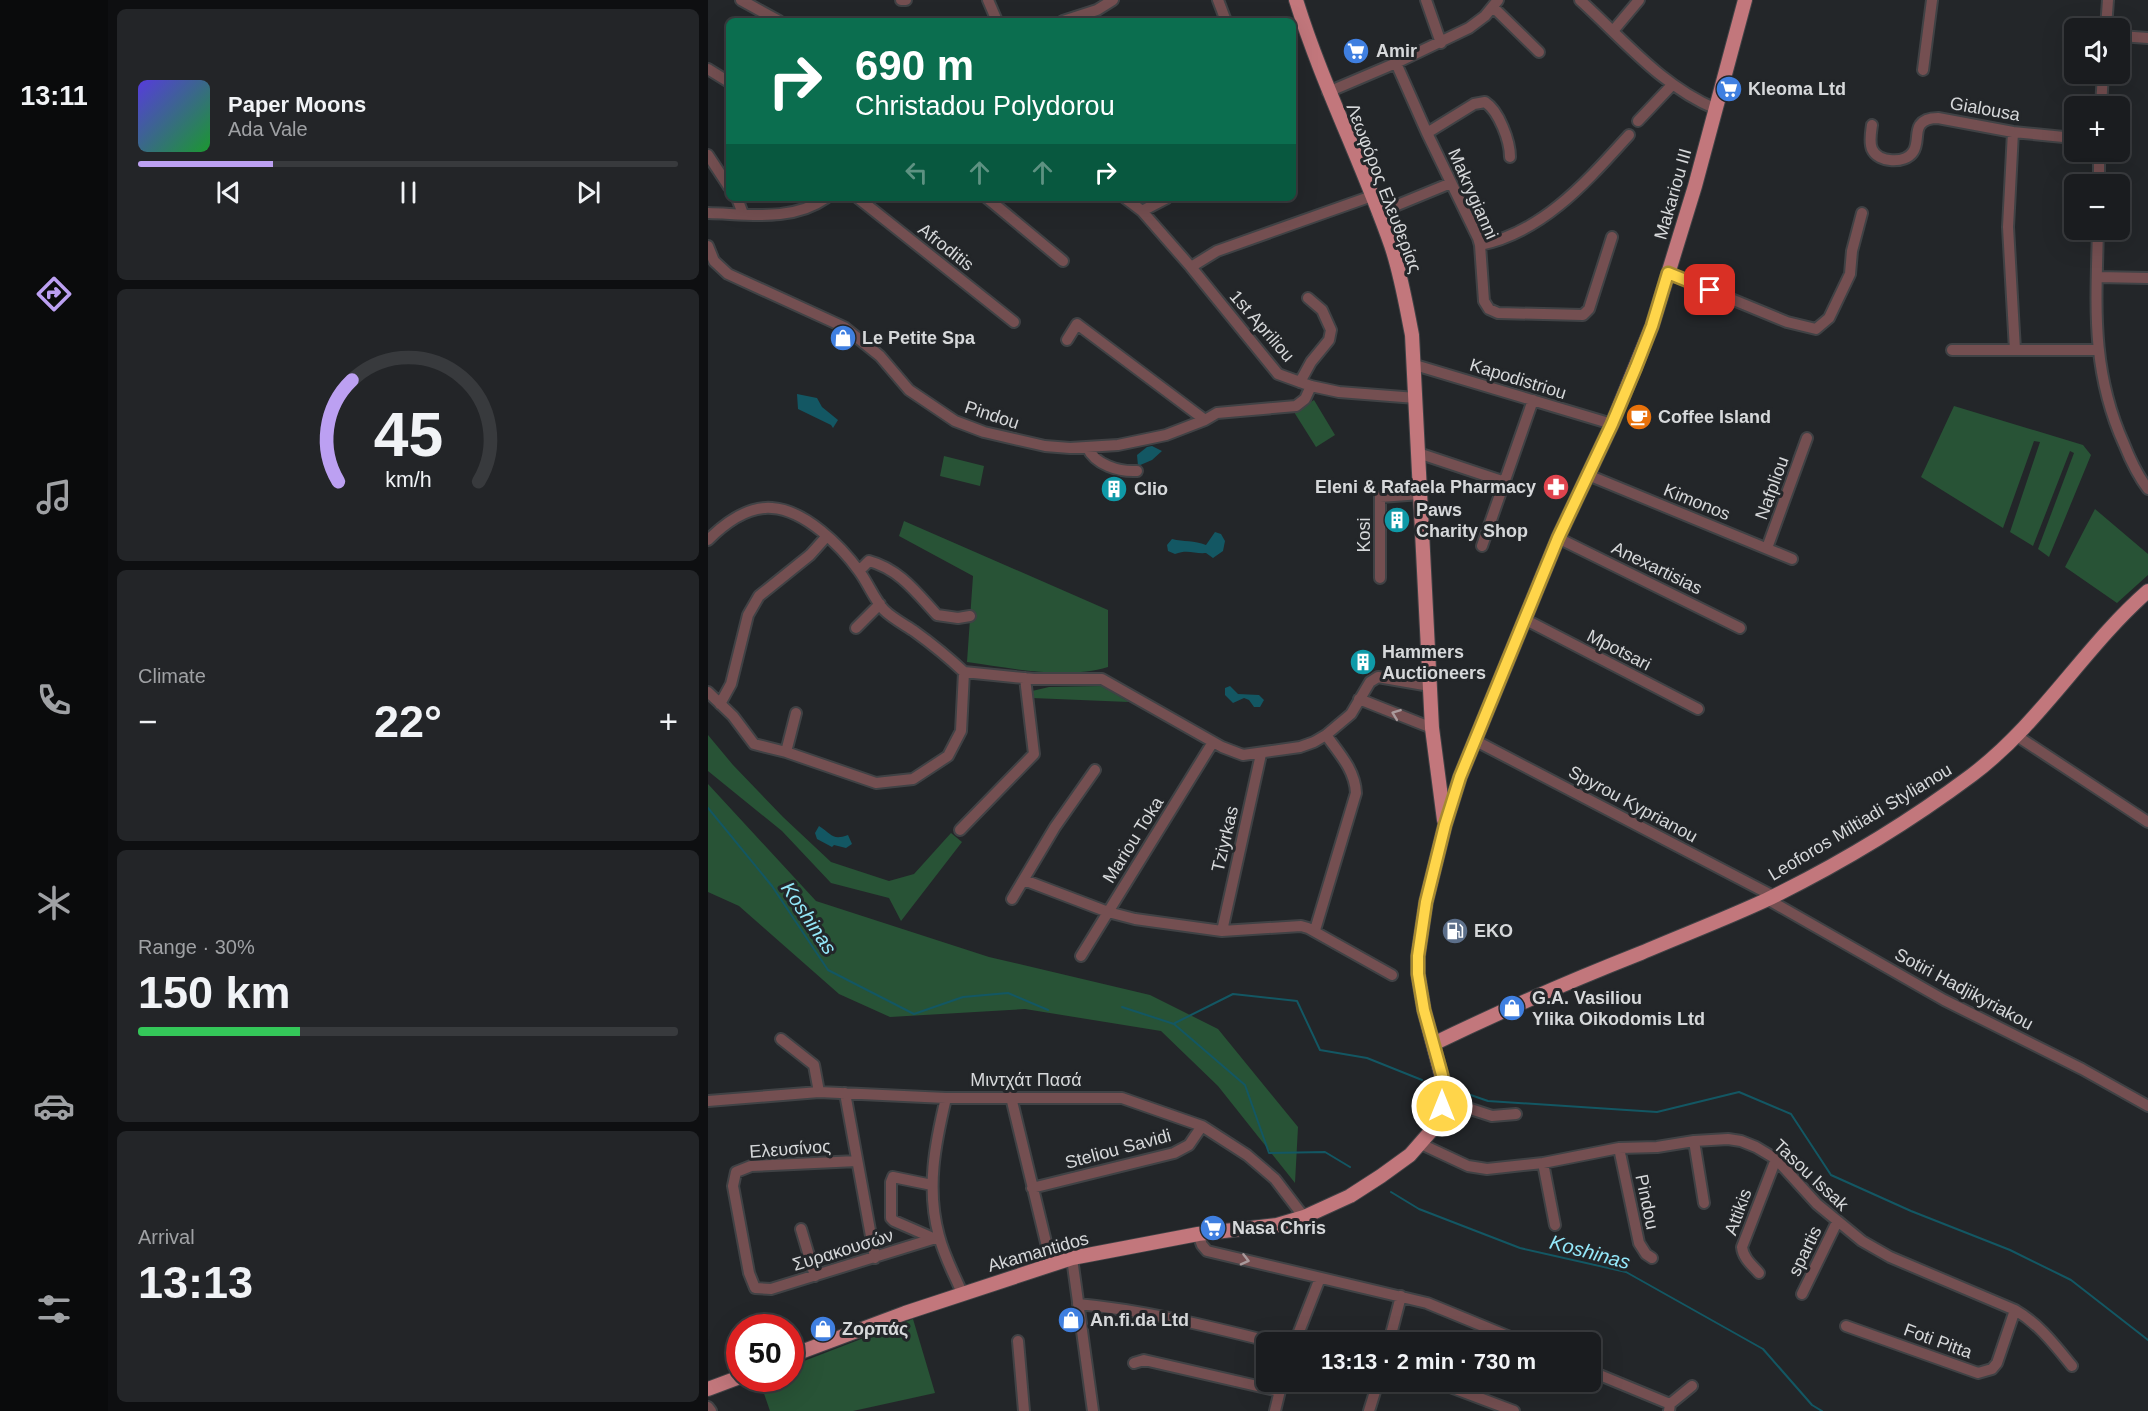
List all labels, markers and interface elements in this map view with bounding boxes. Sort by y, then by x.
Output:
map controls [2064,18,2130,240]
button: sound [2064,18,2130,84]
supermarket icon: Amir [1341,36,1371,66]
place label: Amir [1376,41,1417,61]
icon: right [756,42,834,120]
text: 690 m [855,42,974,89]
supermarket icon: Kleoma Ltd [1714,74,1744,104]
place label: Kleoma Ltd [1748,79,1846,99]
text: 13:11 [20,81,88,111]
text: Christadou Polydorou [855,91,1115,121]
text: Paper Moons [228,92,366,117]
street label: Gialousa [1948,93,2023,125]
button: + [2064,96,2130,162]
street label: Λεωφόρος Ελευθερίας [1342,100,1426,276]
text: Ada Vale [228,118,308,140]
street label: Makrygianni [1444,146,1502,242]
street label: Makariou III [1650,146,1696,242]
icon: left [900,156,933,189]
icon: ahead [963,156,996,189]
icon: ahead [1026,156,1059,189]
icon: right [1089,156,1122,189]
button: − [2064,174,2130,240]
icon: previous [212,176,245,209]
icon: pause [392,176,425,209]
icon: next [572,176,605,209]
street label: Afroditis [914,219,978,275]
pin [1684,264,1735,315]
icon: directions [33,273,75,315]
icon: arrive [1693,273,1726,306]
street label: 1st Apriliou [1226,286,1298,366]
shop icon: Le Petite Spa [828,323,858,353]
place label: Le Petite Spa [862,328,976,348]
street label: Kapodistriou [1467,355,1569,403]
street label: Pindou [962,397,1022,433]
text: 45 [373,400,443,469]
cafe icon: Coffee Island [1624,402,1654,432]
place label: Coffee Island [1658,407,1771,427]
street label: Nafpliou [1751,454,1793,522]
text: km/h [385,469,431,493]
pharmacy icon: Eleni & Rafaela Pharmacy [1541,472,1571,502]
building icon: Clio [1099,474,1129,504]
icon: music [33,476,75,518]
place label: Eleni & Rafaela Pharmacy [1315,477,1536,497]
place label: Clio [1134,479,1168,499]
street label: Kimonos [1661,480,1733,524]
place label: Paws Charity Shop [1416,500,1528,541]
building icon: Paws Charity Shop [1382,505,1412,535]
street label: Kosi [1354,517,1374,553]
street label: Anexartisias [1609,538,1705,598]
street label: Mpotsari [1584,625,1654,675]
place label: Hammers Auctioneers [1382,642,1486,683]
building icon: Hammers Auctioneers [1348,647,1378,677]
text: Climate [138,665,206,687]
icon: phone [33,679,75,721]
text: 22° [374,696,442,747]
text: − [138,703,157,740]
text: + [659,703,678,740]
one-way arrow [1391,708,1402,721]
street label: Leoforos Miltiadi Stylianou [1765,759,1955,885]
street label: Spyrou Kyprianou [1565,762,1701,846]
street label: Mariou Toka [1099,792,1168,887]
street label: Tziyrkas [1208,804,1242,874]
water label: Koshinas [777,878,841,958]
icon: climate [33,882,75,924]
fuel station icon: EKO [1440,916,1470,946]
place label: EKO [1474,921,1513,941]
text: Range · 30% [138,936,255,958]
street label: Sotiri Hadjikyriakou [1891,944,2037,1034]
text: 150 km [138,967,291,1018]
place label: G.A. Vasiliou Ylika Oikodomis Ltd [1532,988,1705,1029]
shop icon: G.A. Vasiliou Ylika Oikodomis Ltd [1497,993,1527,1023]
street label: Μιντχάτ Πασά [970,1070,1082,1090]
position arrow [1410,1074,1474,1138]
icon: car [33,1085,75,1127]
street label: Steliou Savidi [1063,1125,1173,1173]
street label: Tasou Issak [1769,1135,1853,1215]
street label: Ελευσίνος [749,1136,832,1162]
street label: Pindou [1631,1173,1663,1231]
street label: Attikis [1720,1186,1756,1238]
supermarket icon: Nasa Chris [1198,1213,1228,1243]
place label: Nasa Chris [1232,1218,1326,1238]
street label: spartis [1784,1223,1826,1279]
street label: Συρακουσών [790,1225,896,1275]
text: Arrival [138,1226,195,1248]
street label: Akamantidos [985,1228,1091,1276]
water label: Koshinas [1547,1231,1633,1273]
one-way arrow [1240,1252,1250,1265]
text: 13:13 [138,1257,253,1308]
icon: filters [33,1288,75,1330]
shop icon: An.fi.da Ltd [1056,1305,1086,1335]
place label: An.fi.da Ltd [1090,1310,1189,1330]
speed limit sign: 50 [726,1314,804,1392]
shop icon: Ζορπάς [808,1314,838,1344]
place label: Ζορπάς [842,1319,908,1339]
street label: Foti Pitta [1901,1319,1976,1363]
text: 13:13 · 2 min · 730 m [1321,1349,1536,1374]

